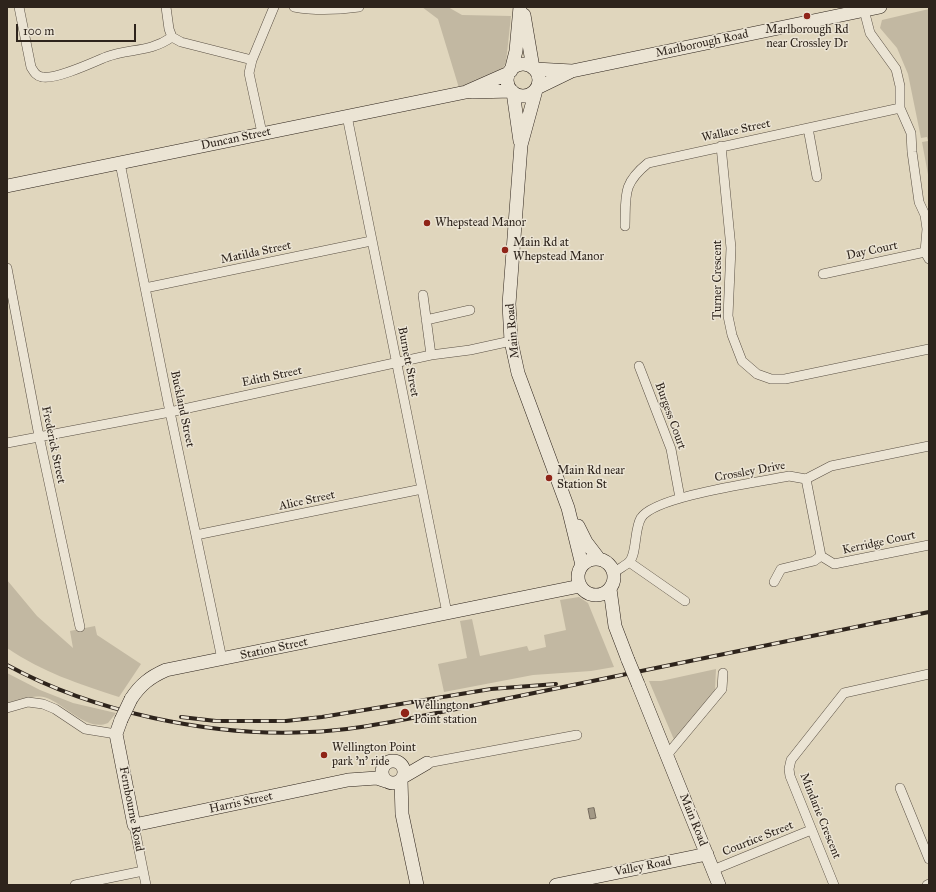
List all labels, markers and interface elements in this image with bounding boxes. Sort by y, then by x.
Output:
marker: Marlborough Rd near Crossley Dr [802,11,812,21]
scale bar [18,16,138,42]
place label: Marlborough Rd near Crossley Dr [765,23,849,51]
text: 100 m [23,24,54,38]
street label: Marlborough Road [654,27,750,61]
street label: Wallace Street [700,117,772,145]
street label: Duncan Street [200,125,272,153]
place label: Whepstead Manor [435,216,526,230]
marker: Whepstead Manor [422,218,432,228]
place label: Main Rd at Whepstead Manor [513,236,604,264]
street label: Matilda Street [219,239,293,267]
street label: Day Court [845,239,899,263]
street label: Turner Crescent [711,240,725,320]
marker: Main Rd at Whepstead Manor [500,245,510,255]
street label: Main Road [503,303,523,359]
street label: Burnett Street [394,326,422,398]
street label: Edith Street [241,364,303,390]
street label: Buckland Street [167,369,197,449]
street label: Burgess Court [651,381,689,451]
street label: Frederick Street [38,405,68,485]
street label: Crossley Drive [713,459,787,485]
place label: Main Rd near Station St [557,464,625,492]
marker: Main Rd near Station St [544,473,554,483]
street label: Alice Street [278,488,336,514]
street label: Kerridge Court [841,528,917,558]
street label: Station Street [239,635,309,663]
place label: Wellington Point station [414,699,477,727]
marker: Wellington Point station [399,707,411,719]
place label: Wellington Point park 'n' ride [332,741,416,769]
marker: Wellington Point park 'n' ride [319,750,329,760]
street label: Fernbourne Road [116,765,146,853]
street label: Mindarie Crescent [796,771,844,861]
street label: Harris Street [208,789,274,817]
street label: Main Road [676,792,710,848]
street label: Courtice Street [720,818,796,860]
street label: Valley Road [613,854,673,880]

